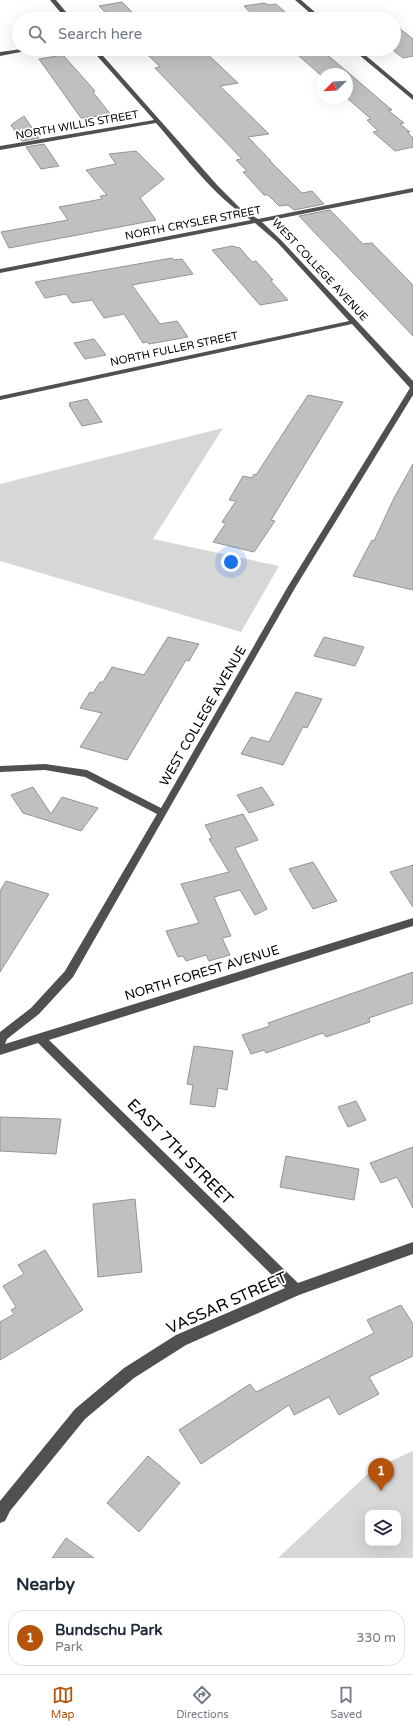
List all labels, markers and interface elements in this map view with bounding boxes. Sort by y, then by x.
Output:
search box [12,12,401,56]
icon: search [26,23,48,45]
text: Search here [58,25,142,43]
north arrow [317,68,353,104]
street label: NORTH WILLIS STREET [14,108,140,142]
street label: NORTH CRYSLER STREET [124,203,262,243]
street label: WEST COLLEGE AVENUE [269,216,371,324]
street label: NORTH FULLER STREET [109,329,239,369]
your location [221,552,241,572]
street label: WEST COLLEGE AVENUE [156,643,250,789]
street label: NORTH FOREST AVENUE [123,942,281,1004]
street label: EAST 7TH STREET [123,1095,237,1209]
street label: VASSAR STREET [164,1267,291,1339]
pin: 1 [368,1458,394,1491]
map controls [365,1510,401,1546]
button: layers [365,1510,401,1546]
text: Nearby [16,1574,75,1595]
text: Bundschu Park [55,1621,162,1639]
text: 1 [26,1630,34,1646]
text: 330 m [356,1630,396,1646]
text: Park [55,1639,83,1655]
tab: Map [51,1684,75,1721]
tab: Directions [176,1684,229,1721]
tab: Saved [330,1684,362,1721]

